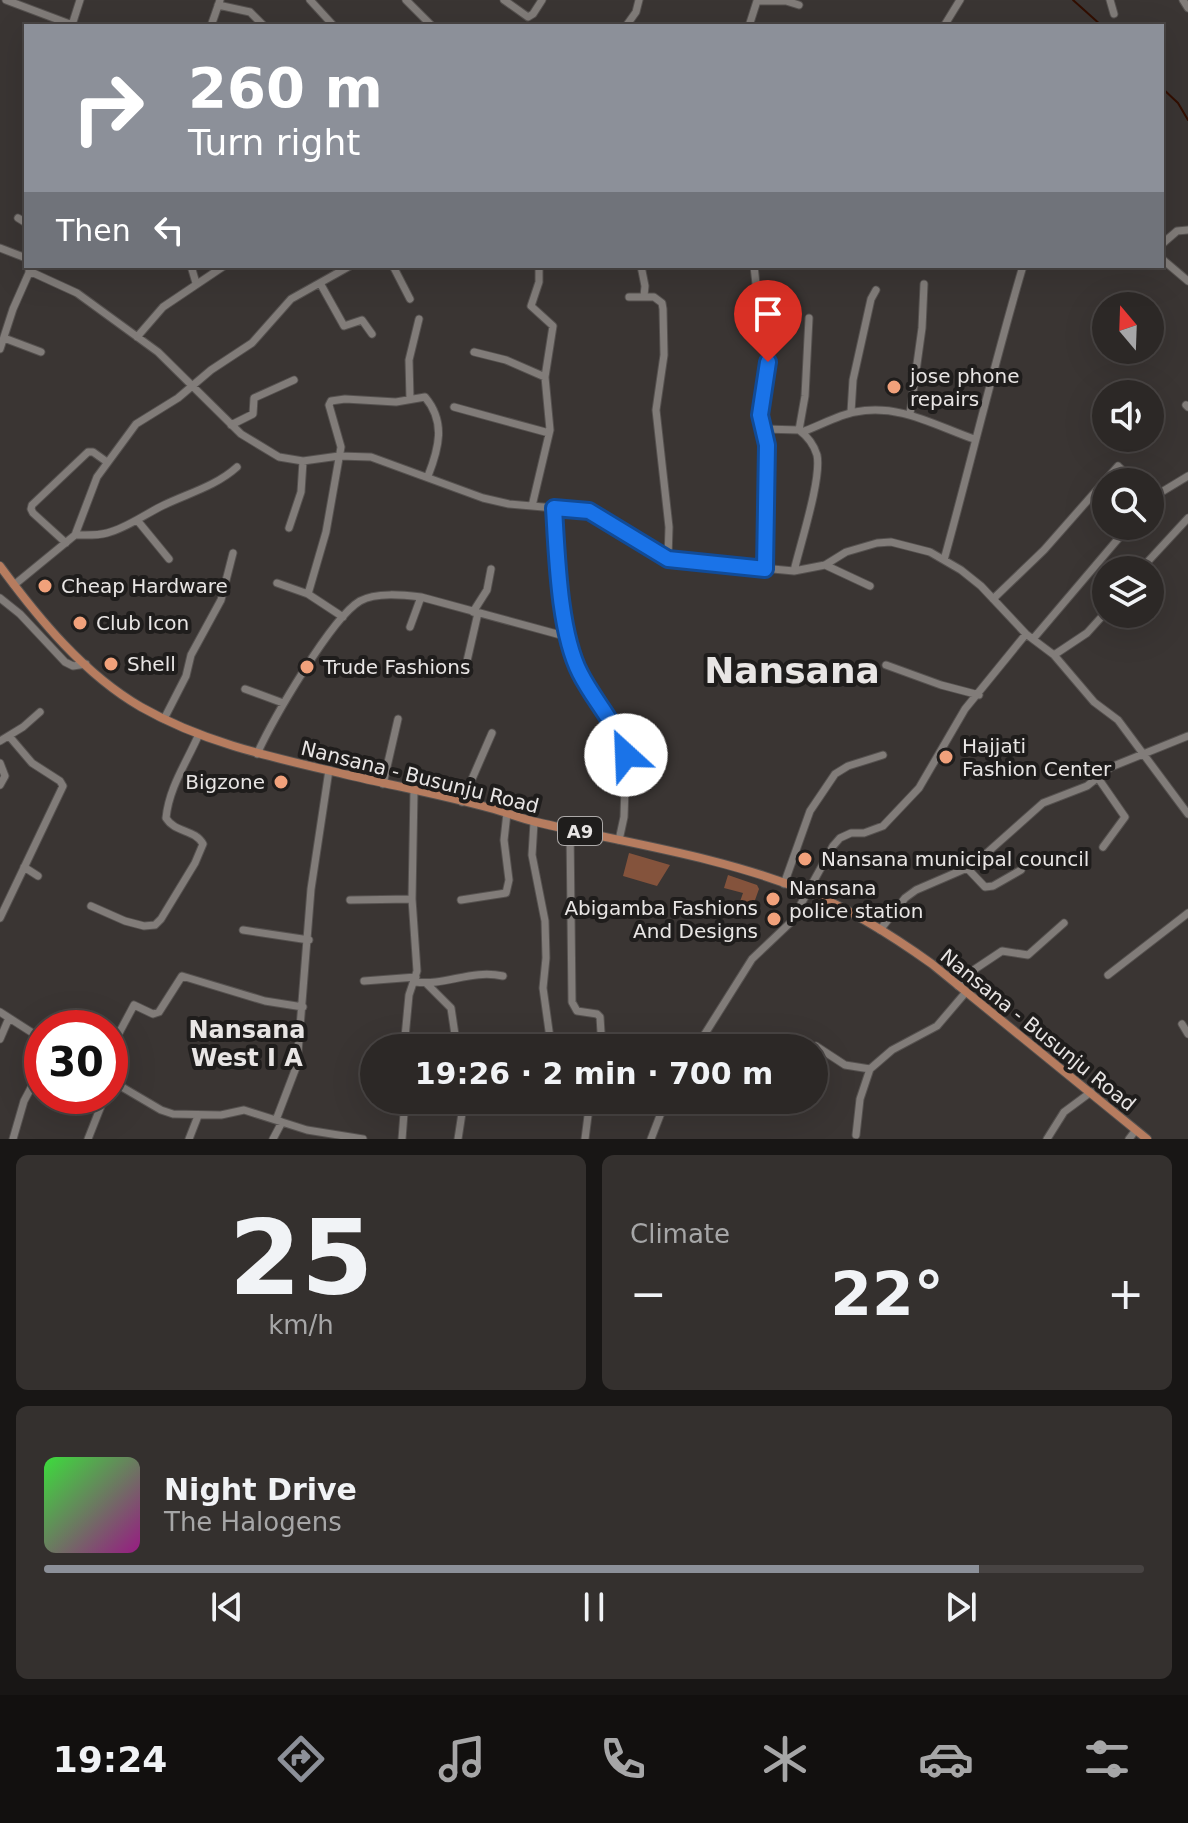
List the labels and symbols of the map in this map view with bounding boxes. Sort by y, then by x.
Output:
pin [734,280,802,362]
north arrow [1092,292,1164,364]
place label: jose phone repairs [909,364,1019,411]
marker: jose phone repairs [885,378,903,396]
place label: Cheap Hardware [61,574,228,598]
marker: Cheap Hardware [36,577,54,595]
place label: Club Icon [96,611,189,635]
marker: Club Icon [71,614,89,632]
district label: Nansana [704,650,880,691]
place label: Shell [127,652,176,676]
marker: Shell [102,655,120,673]
place label: Trude Fashions [322,655,470,679]
marker: Trude Fashions [298,658,316,676]
position arrow [584,713,668,797]
place label: Hajjati Fashion Center [962,734,1112,781]
street label: Nansana - Busunju Road [299,736,541,818]
marker: Hajjati Fashion Center [937,748,955,766]
place label: Bigzone [185,770,265,794]
marker: Bigzone [272,773,290,791]
road number: A9 [558,817,602,845]
place label: Nansana municipal council [821,847,1089,871]
marker: Nansana municipal council [796,850,814,868]
place label: Nansana police station [789,876,924,923]
marker: Nansana police station [764,890,782,908]
place label: Abigamba Fashions And Designs [564,896,758,943]
marker: Abigamba Fashions And Designs [765,910,783,928]
street label: Nansana - Busunju Road [935,944,1141,1116]
speed limit sign: 30 [24,1010,128,1114]
district label: Nansana West I A [188,1016,306,1072]

